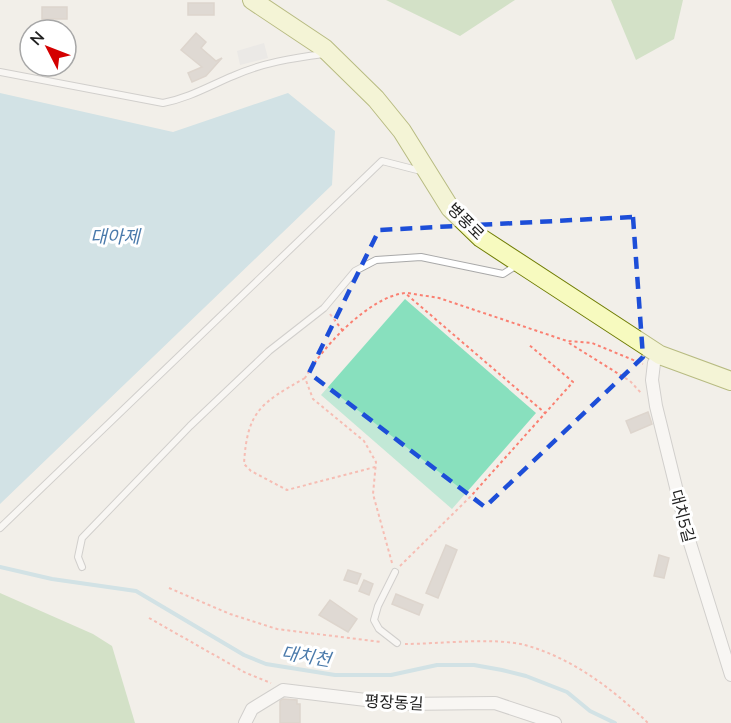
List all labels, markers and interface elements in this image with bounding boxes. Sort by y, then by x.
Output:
north arrow [18,18,78,78]
text: N [25,27,48,49]
street label: 병풍로 [443,198,489,244]
water label: 대아제 [90,225,142,248]
street label: 대치5길 [666,487,700,545]
water label: 대치천 [280,641,335,672]
street label: 평장동길 [364,690,424,714]

